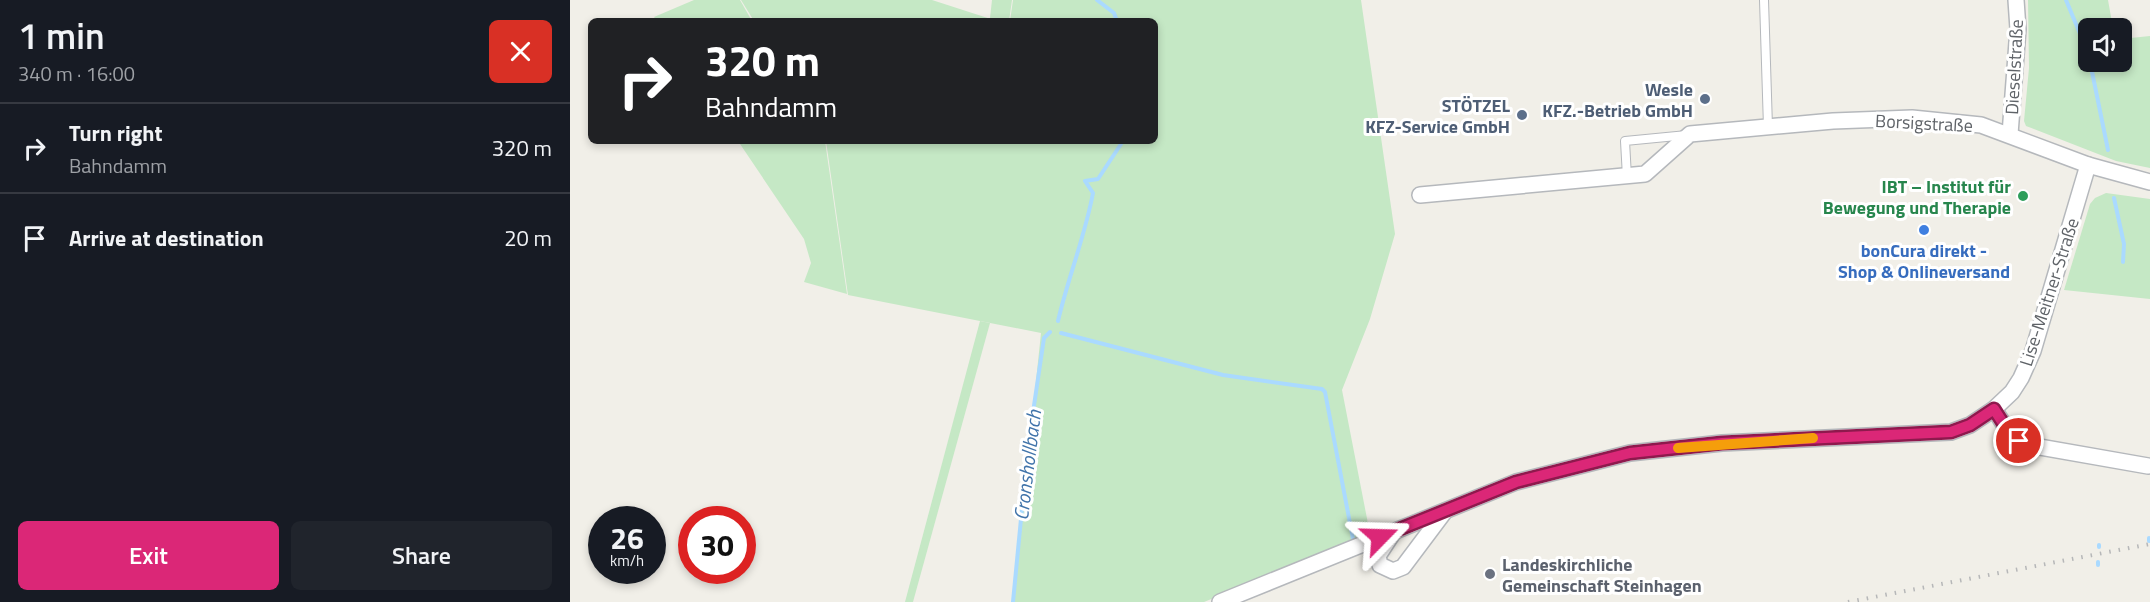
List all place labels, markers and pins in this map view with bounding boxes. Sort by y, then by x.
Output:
place label: Wesle KFZ.-Betrieb GmbH [1542,76,1693,124]
place label: STÖTZEL KFZ-Service GmbH [1365,92,1510,140]
marker: Wesle KFZ.-Betrieb GmbH [1698,92,1712,106]
marker: STÖTZEL KFZ-Service GmbH [1515,108,1529,122]
place label: IBT – Institut für Bewegung und Therapie [1823,173,2011,221]
marker: IBT – Institut für Bewegung und Therapie [2016,189,2030,203]
marker: bonCura direkt - Shop & Onlineversand [1917,223,1931,237]
place label: bonCura direkt - Shop & Onlineversand [1838,237,2010,285]
pin [1993,415,2044,466]
place label: Landeskirchliche Gemeinschaft Steinhagen [1502,551,1702,599]
marker: Landeskirchliche Gemeinschaft Steinhagen [1483,567,1497,581]

